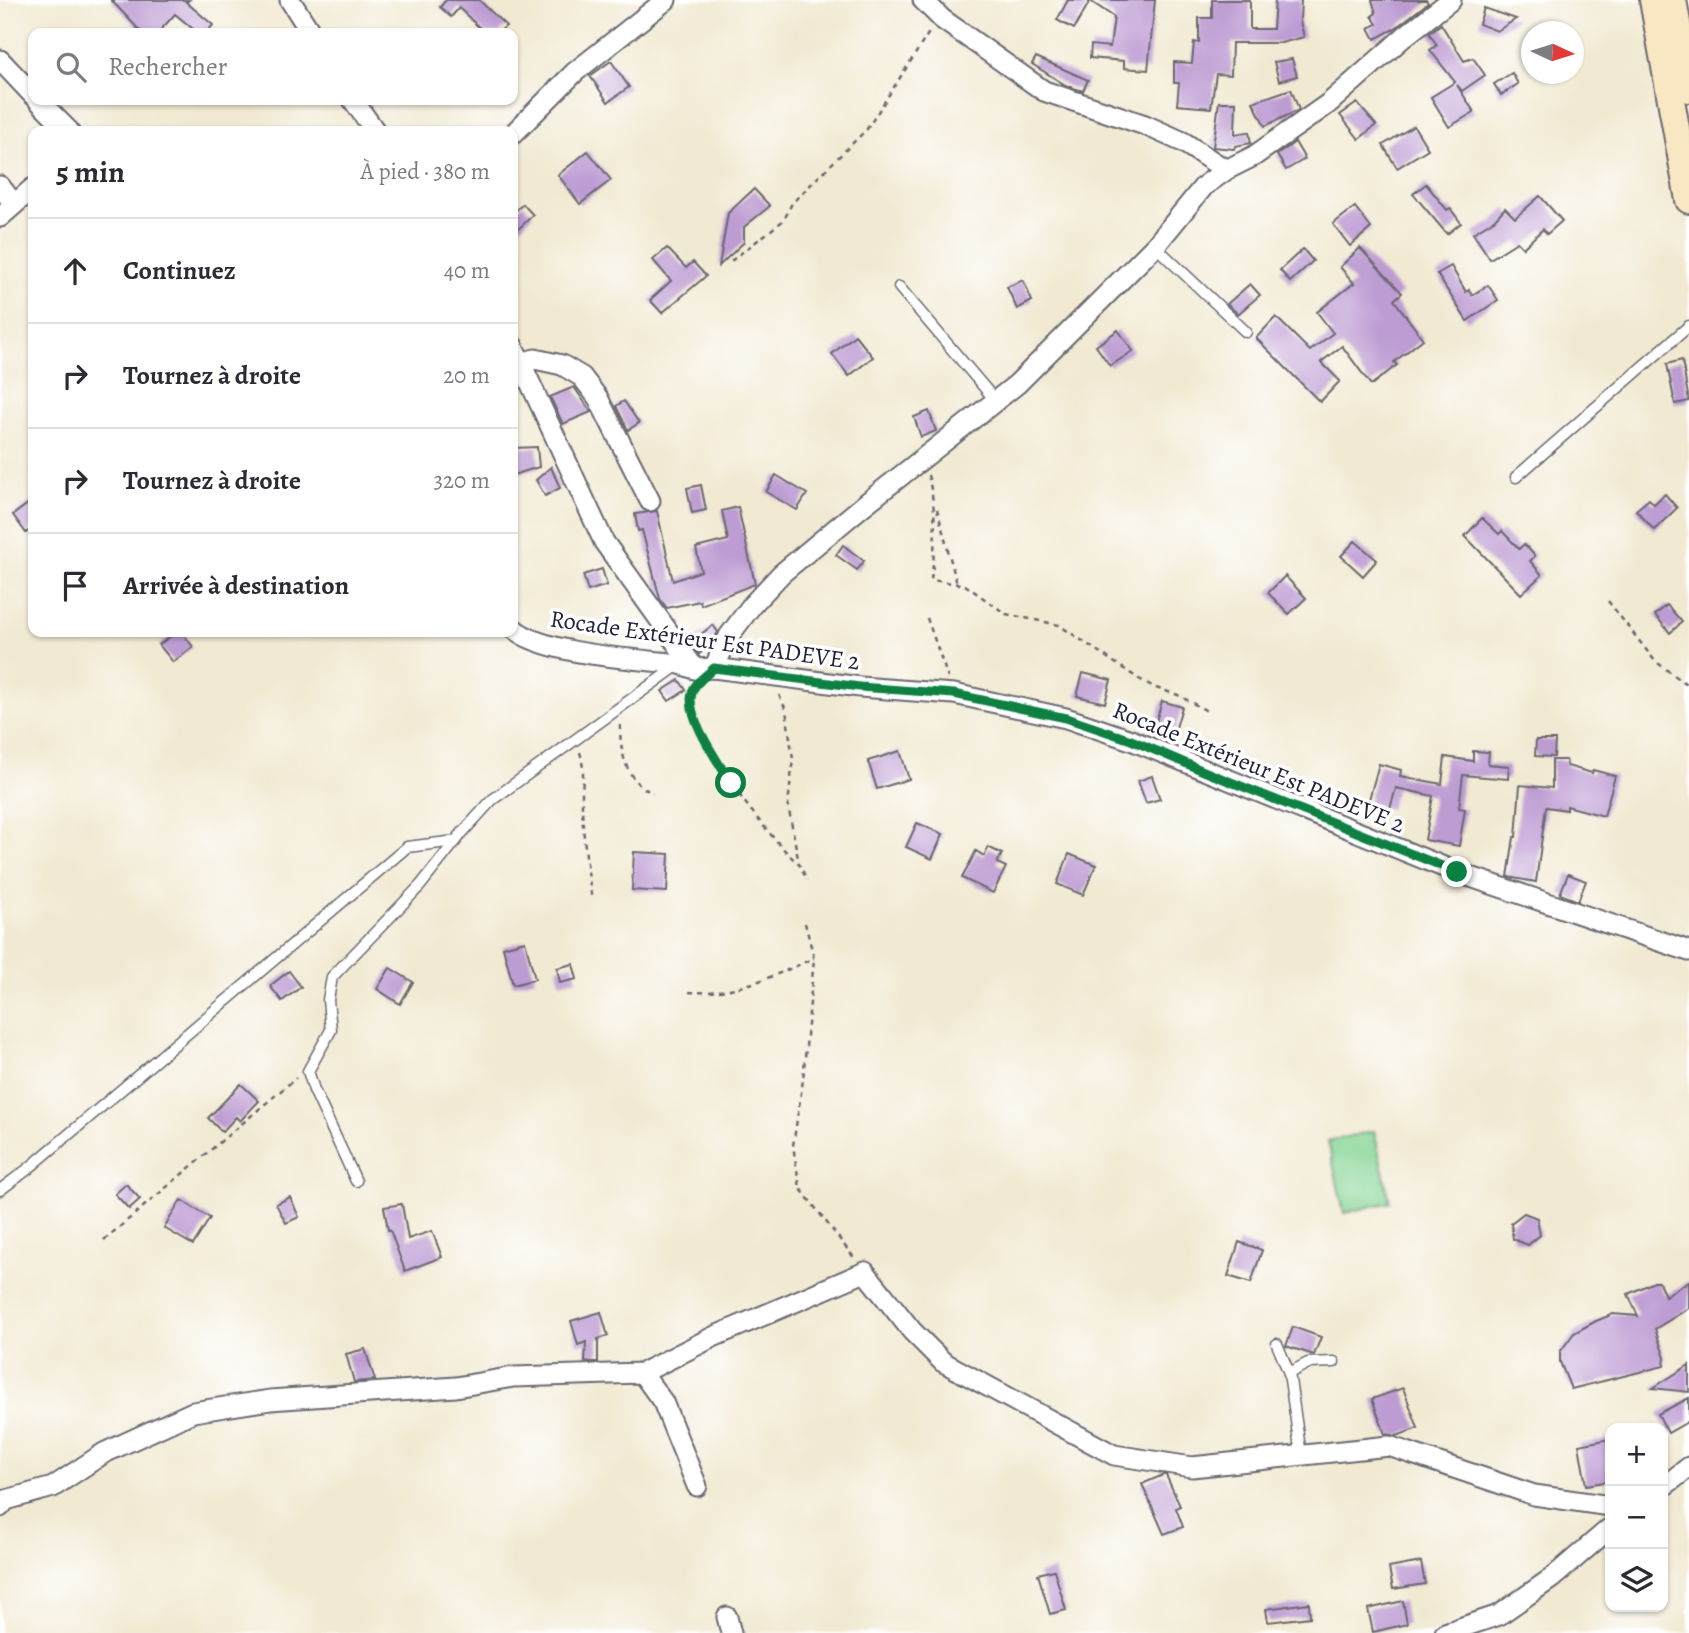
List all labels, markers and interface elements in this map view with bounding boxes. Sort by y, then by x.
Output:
north arrow [1521,21,1584,84]
search box [28,28,518,105]
icon: search [52,48,90,86]
text: Rechercher [108,49,228,84]
text: 5 min [56,152,125,192]
text: À pied · 380 m [360,156,490,187]
icon: ahead [56,252,94,290]
text: Continuez [123,253,236,288]
text: 40 m [444,255,490,286]
icon: right [56,357,94,395]
text: Tournez à droite [123,358,301,393]
text: 20 m [443,360,490,391]
icon: right [56,462,94,500]
text: Tournez à droite [123,463,301,498]
text: 320 m [434,465,490,496]
icon: arrive [56,567,94,605]
text: Arrivée à destination [123,568,349,603]
street label: Rocade Extérieur Est PADEVE 2 [548,602,862,678]
street label: Rocade Extérieur Est PADEVE 2 [1108,694,1410,840]
route start [715,767,746,798]
route end [1441,856,1472,887]
map controls [1605,1423,1668,1612]
button: + [1605,1423,1668,1486]
button: − [1605,1486,1668,1549]
button: layers [1605,1549,1668,1612]

